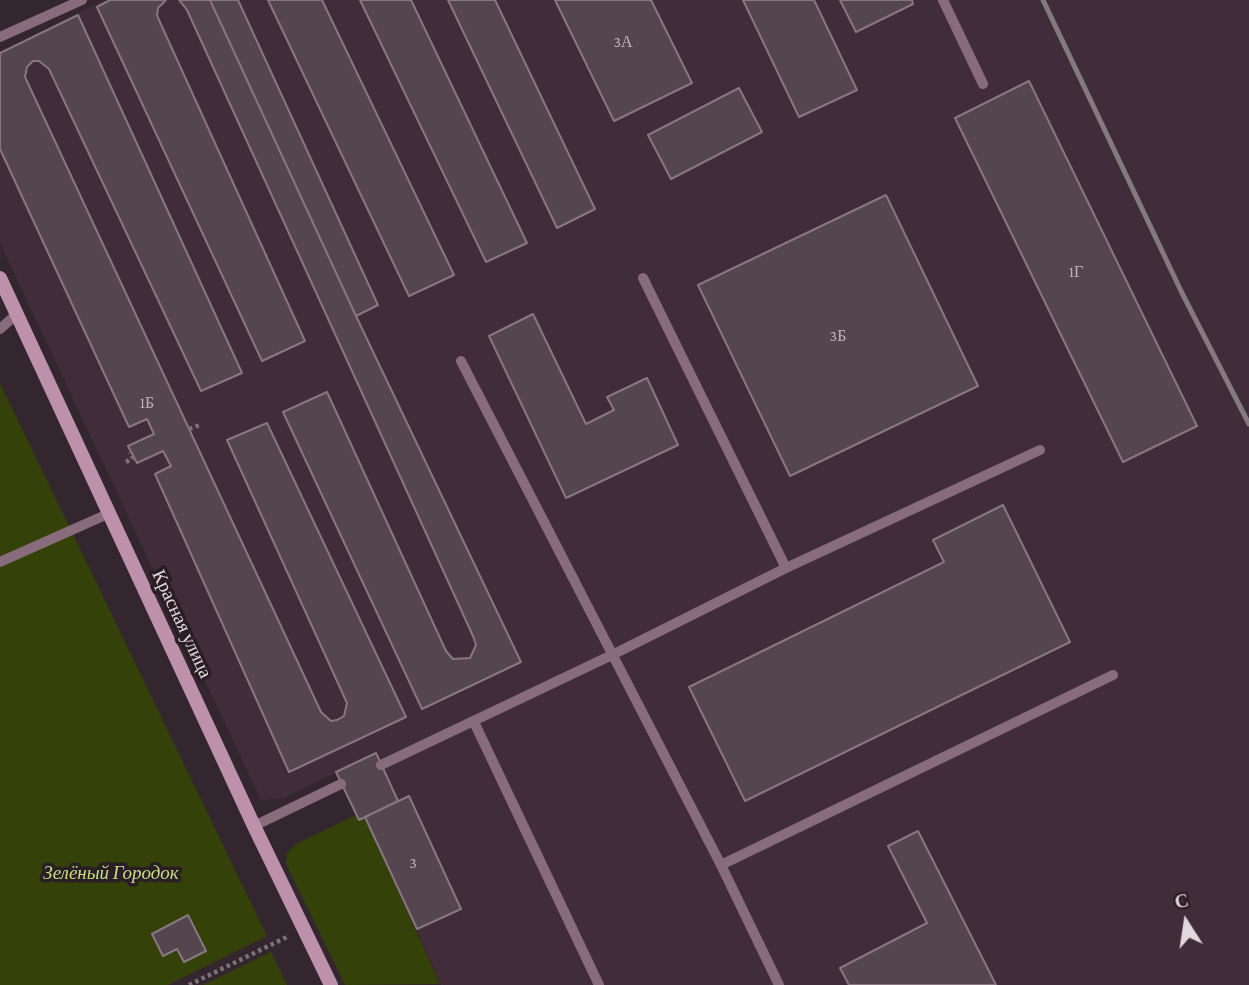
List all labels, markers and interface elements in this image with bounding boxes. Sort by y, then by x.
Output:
house number: 3А [613,32,633,52]
house number: 1Г [1069,262,1083,282]
house number: 3Б [830,326,846,346]
house number: 1Б [140,393,154,413]
street label: Красная улица [147,566,217,682]
house number: 3 [409,853,417,873]
park label: Зелёный Городок [43,862,179,884]
north arrow [1151,887,1221,957]
text: С [1173,889,1190,913]

